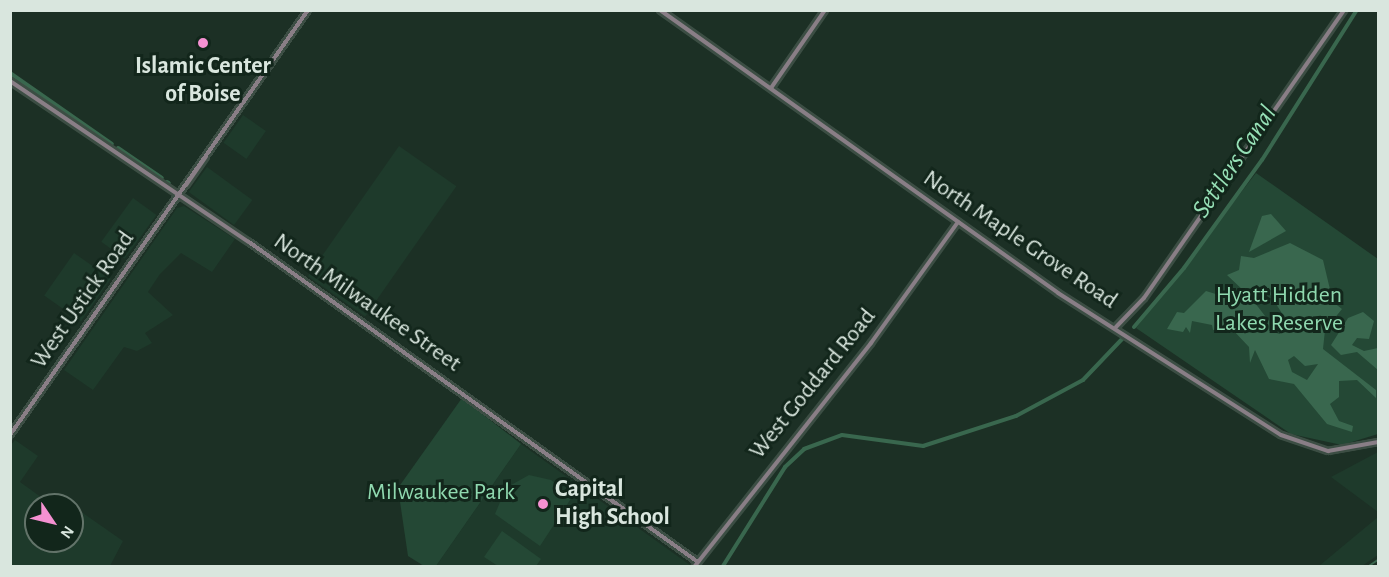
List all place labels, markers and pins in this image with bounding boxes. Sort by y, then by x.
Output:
marker: Islamic Center of Boise [196,36,210,50]
place label: Islamic Center of Boise [135,53,271,109]
place label: Capital High School [555,476,670,532]
marker: Capital High School [536,497,550,511]

